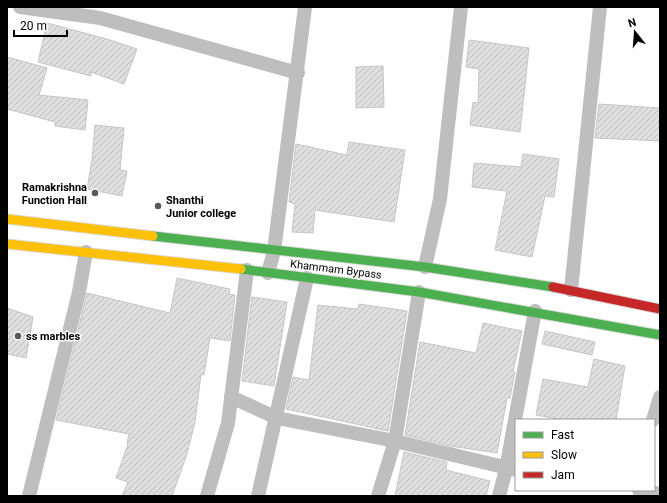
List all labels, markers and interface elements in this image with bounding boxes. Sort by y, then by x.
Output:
scale bar [14,12,67,38]
north arrow [615,12,655,52]
text: N [627,15,638,30]
text: 20 m [20,19,47,33]
place label: Ramakrishna Function Hall [22,181,87,207]
marker: Ramakrishna Function Hall [90,188,100,198]
place label: Shanthi Junior college [166,194,236,220]
marker: Shanthi Junior college [153,201,163,211]
street label: Khammam Bypass [289,257,383,282]
place label: ss marbles [26,330,81,343]
marker: ss marbles [13,331,23,341]
legend [515,419,655,491]
text: Fast [551,428,574,442]
text: Slow [551,448,577,462]
text: Jam [551,468,575,482]

